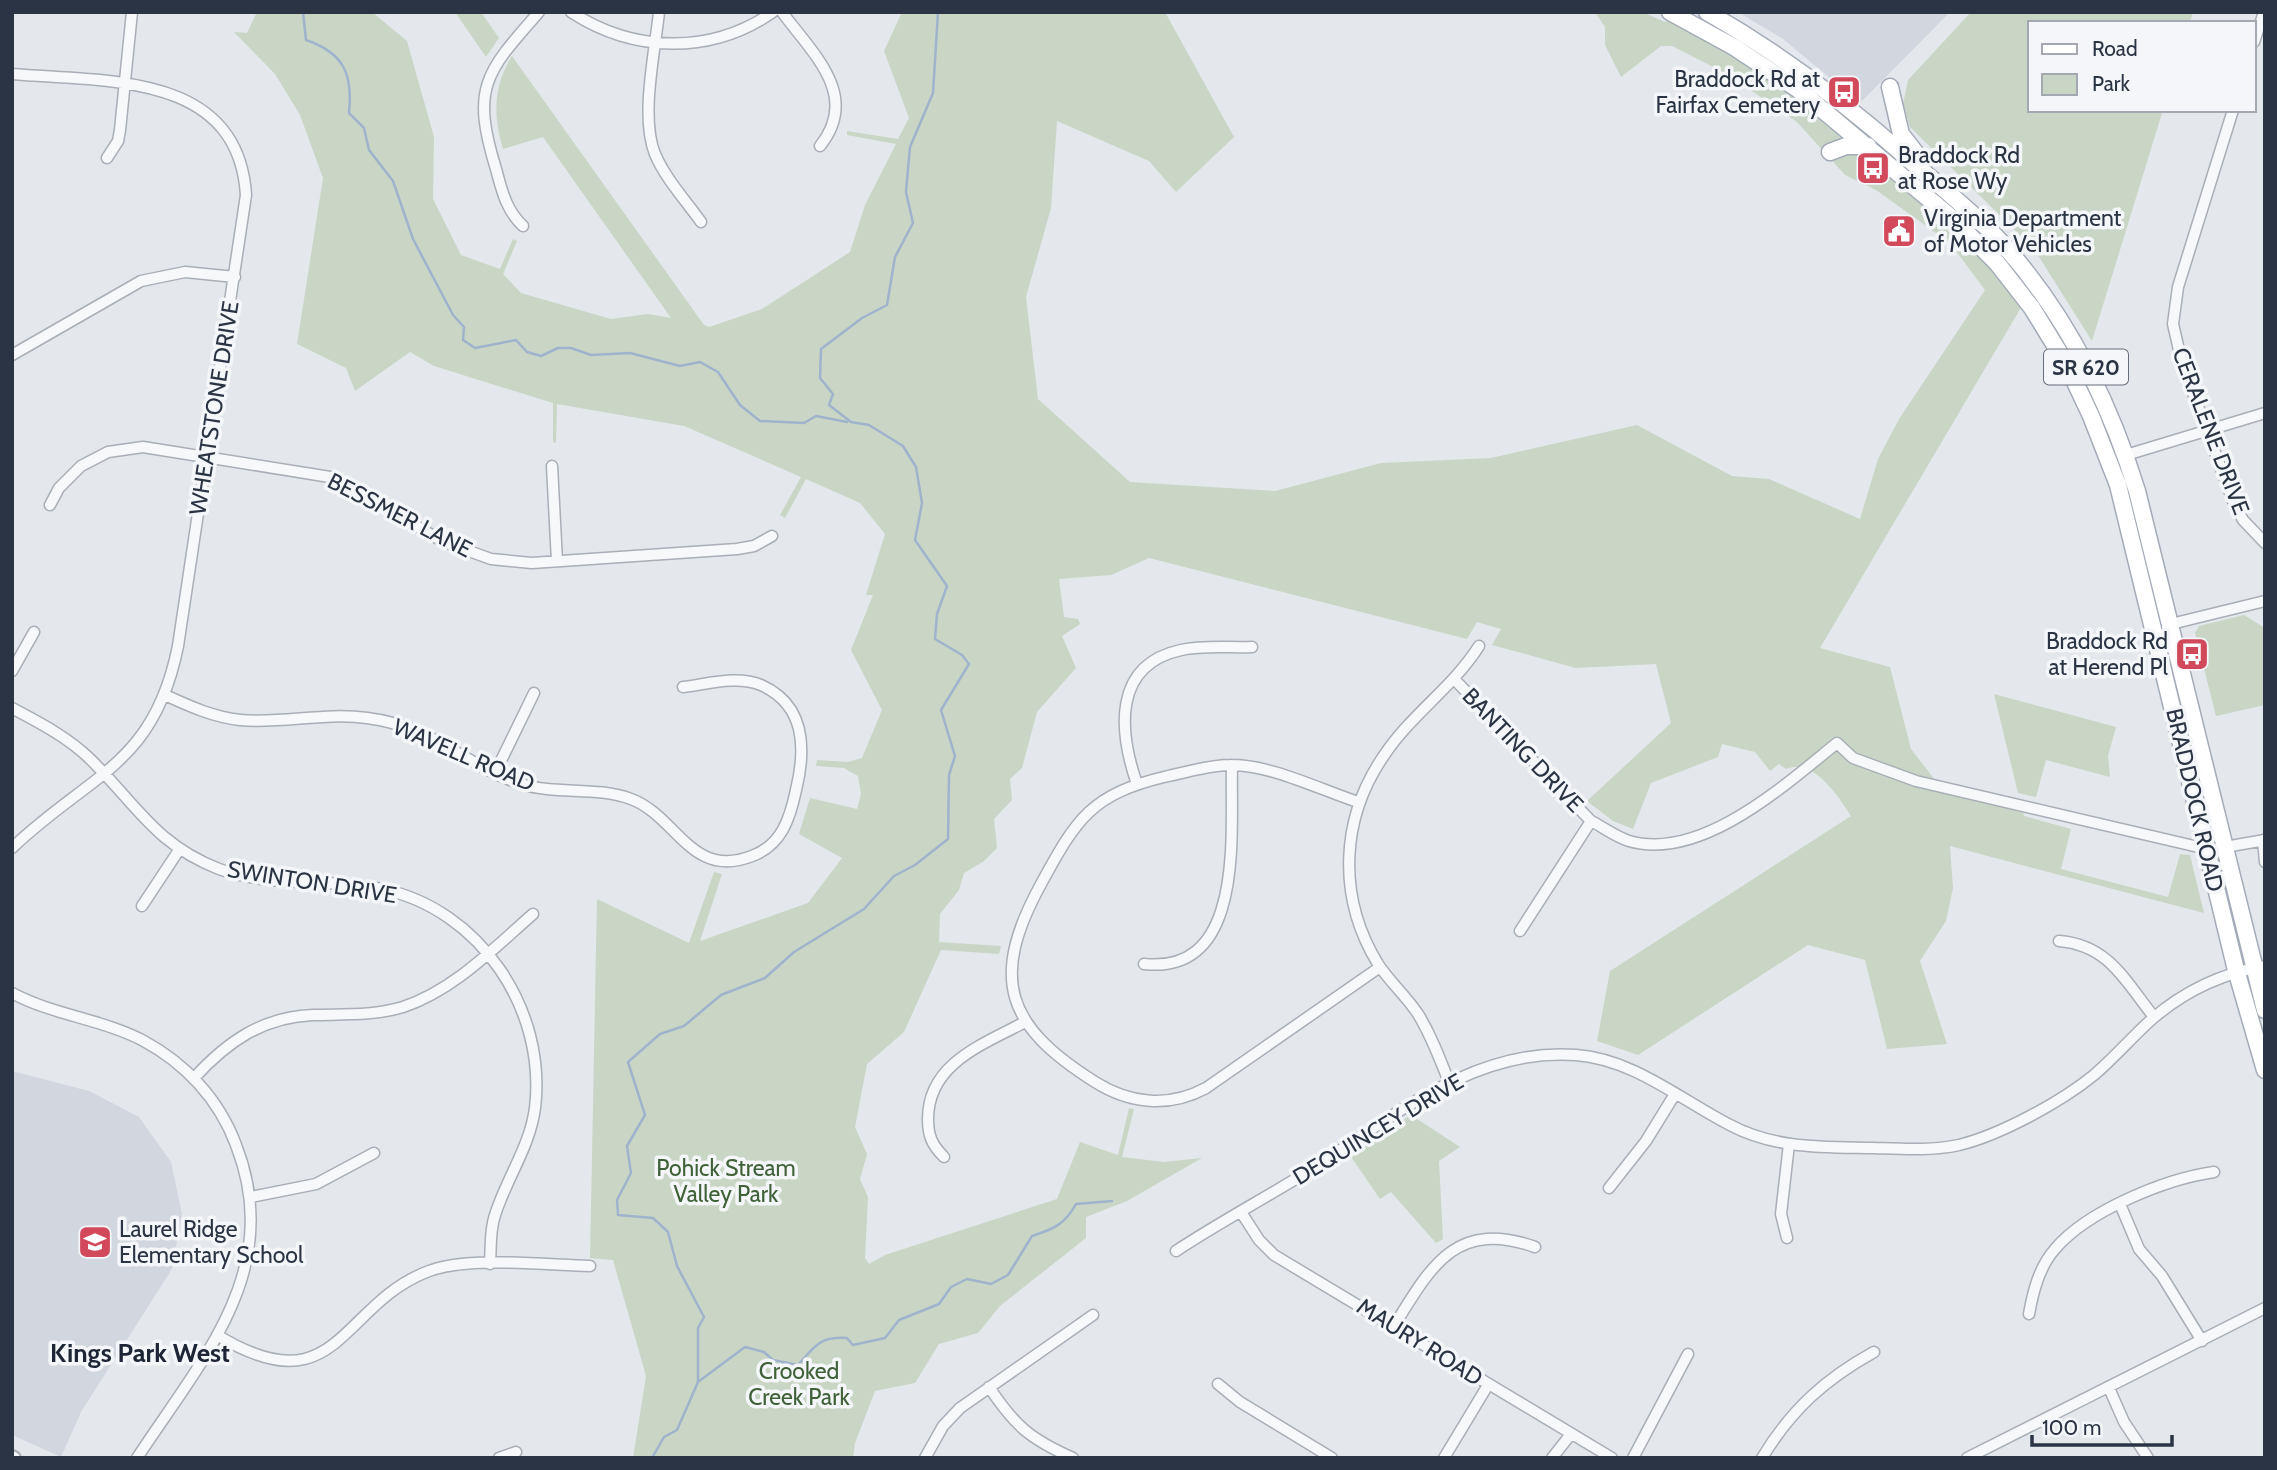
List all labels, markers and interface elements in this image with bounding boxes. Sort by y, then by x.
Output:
legend [2028,21,2256,112]
text: Road [2092,36,2138,61]
place label: Braddock Rd at Fairfax Cemetery [1656,65,1820,119]
text: Park [2092,71,2130,96]
bus stop icon: Braddock Rd at Fairfax Cemetery [1825,73,1863,111]
place label: Braddock Rd at Rose Wy [1898,141,2020,195]
bus stop icon: Braddock Rd at Rose Wy [1854,149,1892,187]
place label: Virginia Department of Motor Vehicles [1924,204,2122,258]
public building icon: Virginia Department of Motor Vehicles [1880,212,1918,250]
street label: WHEATSTONE DRIVE [183,299,245,517]
street label: CERALENE DRIVE [2166,344,2256,518]
road number: SR 620 [2044,350,2128,384]
street label: BESSMER LANE [323,467,477,563]
place label: Braddock Rd at Herend Pl [2046,627,2169,681]
bus stop icon: Braddock Rd at Herend Pl [2173,635,2211,673]
street label: BANTING DRIVE [1457,682,1589,818]
street label: BRADDOCK ROAD [2160,706,2230,894]
street label: WAVELL ROAD [389,713,539,797]
street label: SWINTON DRIVE [225,855,399,909]
street label: DEQUINCEY DRIVE [1288,1067,1468,1191]
park label: Pohick Stream Valley Park [656,1154,796,1208]
place label: Laurel Ridge Elementary School [119,1215,304,1269]
school or university icon: Laurel Ridge Elementary School [76,1223,114,1261]
street label: MAURY ROAD [1352,1292,1488,1392]
district label: Kings Park West [50,1337,230,1369]
park label: Crooked Creek Park [748,1357,850,1411]
scale bar [2032,1404,2172,1448]
text: 100 m [2042,1415,2101,1440]

